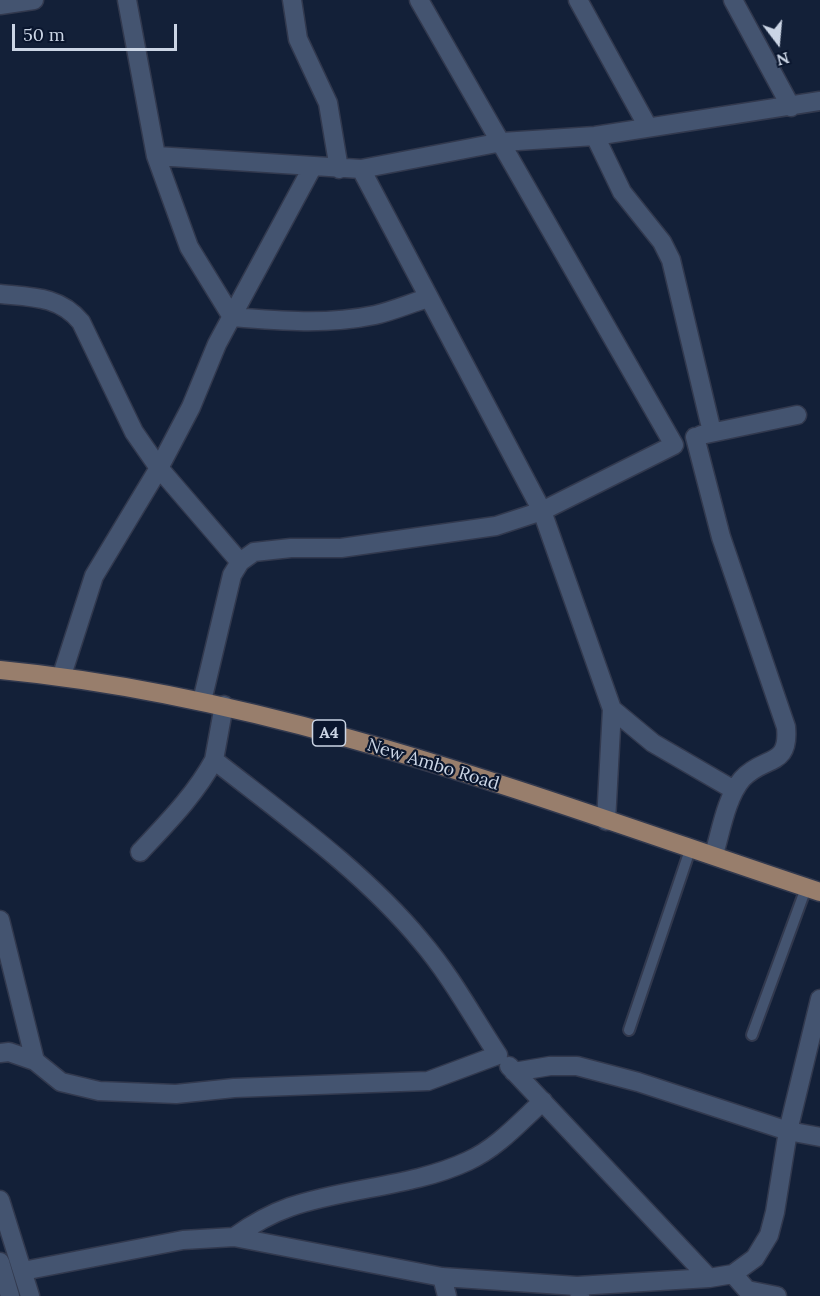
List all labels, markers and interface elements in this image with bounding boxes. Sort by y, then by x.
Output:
scale bar [15,12,180,50]
north arrow [748,12,808,72]
text: 50 m [23,23,65,46]
text: N [774,48,792,71]
road number: A4 [312,720,346,746]
street label: New Ambo Road [364,735,502,795]

